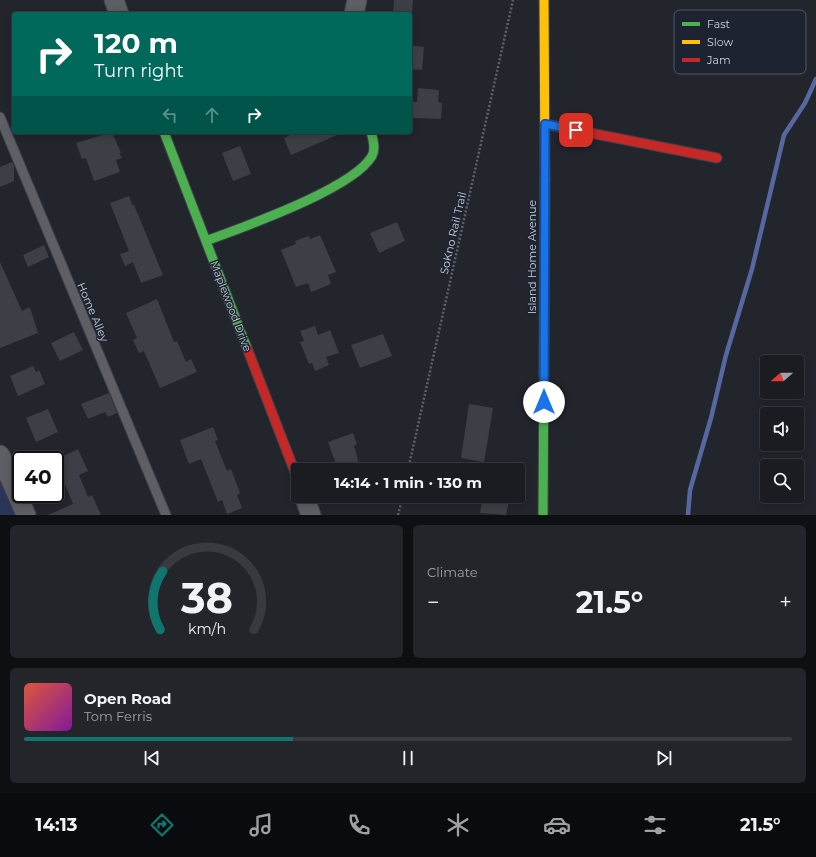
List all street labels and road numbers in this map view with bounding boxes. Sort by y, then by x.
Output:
street label: SoKno Rail Trail [437,190,469,276]
street label: Island Home Avenue [525,199,539,314]
street label: Maplewood Drive [207,258,255,354]
street label: Home Alley [74,280,112,344]

